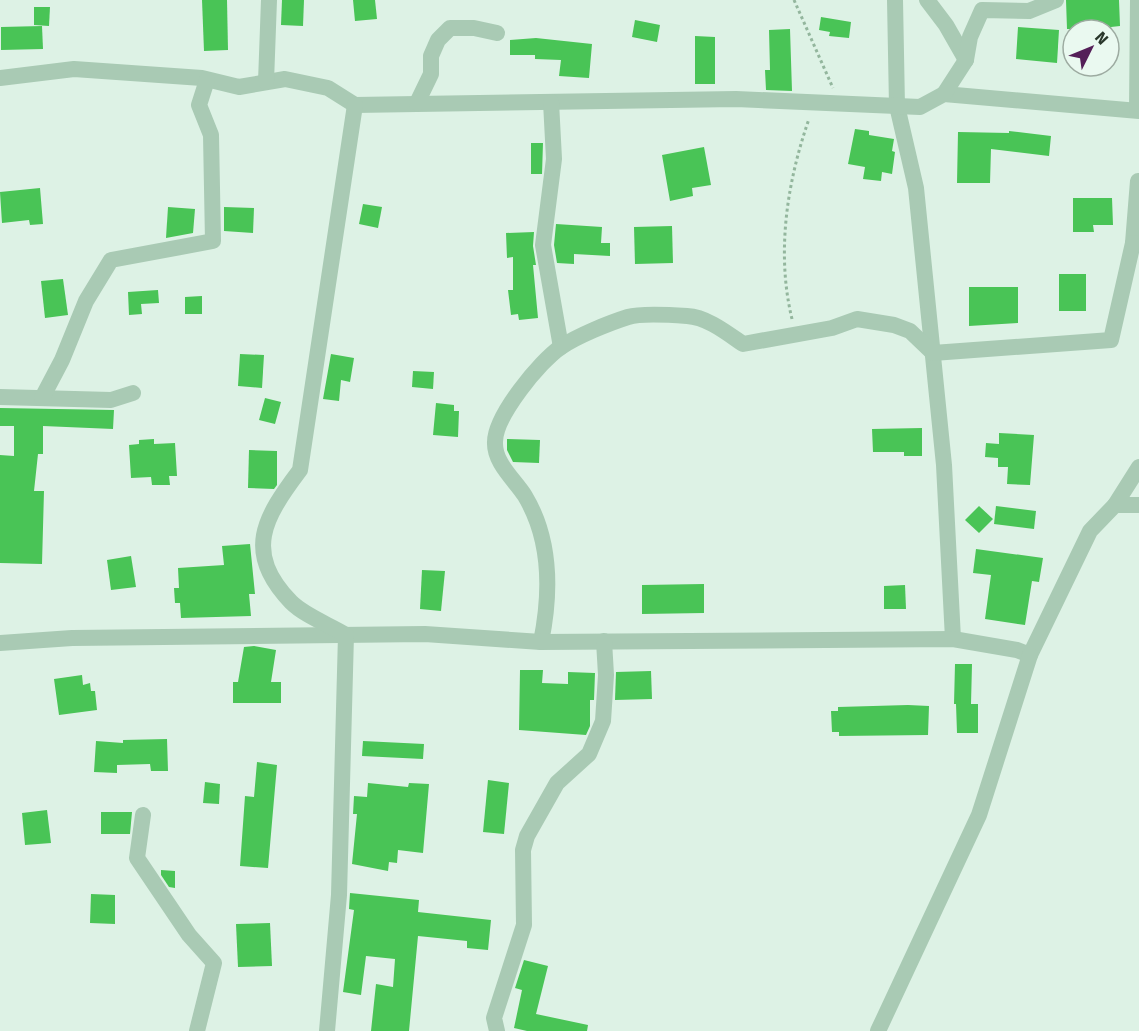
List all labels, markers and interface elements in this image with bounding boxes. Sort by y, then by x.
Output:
north arrow [1061,18,1121,78]
text: N [1091,28,1112,48]

